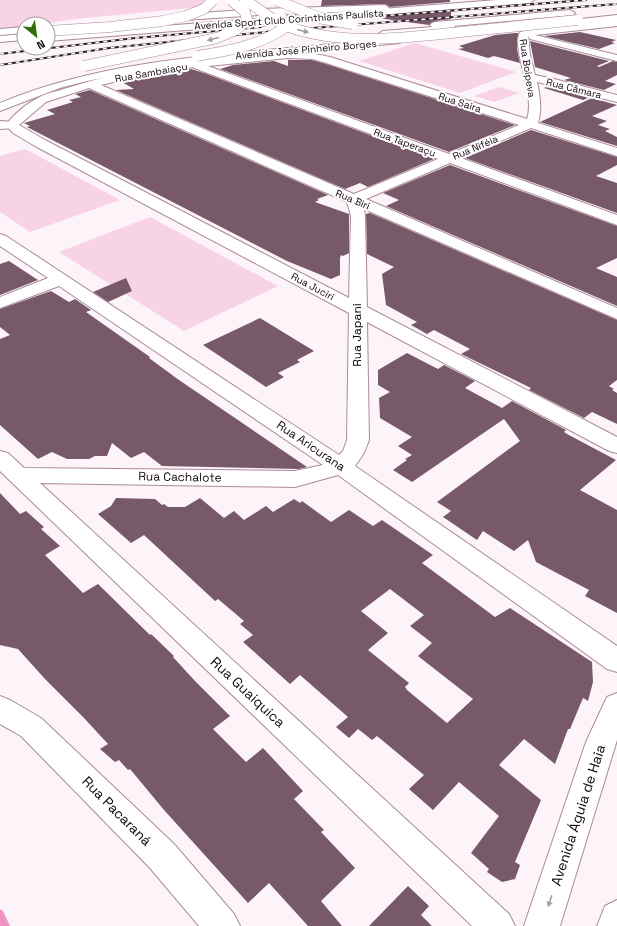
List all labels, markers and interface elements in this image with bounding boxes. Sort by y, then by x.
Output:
street label: Avenida Sport Club Corinthians Paulista [194,6,384,33]
north arrow [16,16,56,56]
one-way arrow [298,28,310,34]
one-way arrow [206,36,218,42]
text: N [34,37,47,53]
street label: Avenida José Pinheiro Borges [235,37,377,62]
street label: Rua Boipeva [516,38,539,99]
street label: Rua Sambaiaçu [114,60,188,85]
street label: Rua Câmara [545,75,603,102]
street label: Rua Saira [437,89,483,116]
street label: Rua Taperaçu [372,125,438,160]
street label: Rua Niféia [450,132,500,163]
street label: Rua Biri [334,186,372,212]
street label: Rua Juciri [289,270,337,303]
street label: Rua Japani [349,303,365,367]
street label: Rua Aricurana [273,417,349,475]
street label: Rua Cachalote [138,468,222,486]
street label: Rua Guaiquica [207,653,289,731]
street label: Avenida Águia de Haia [547,742,609,888]
street label: Rua Pacaraná [78,772,156,850]
one-way arrow [547,896,553,908]

